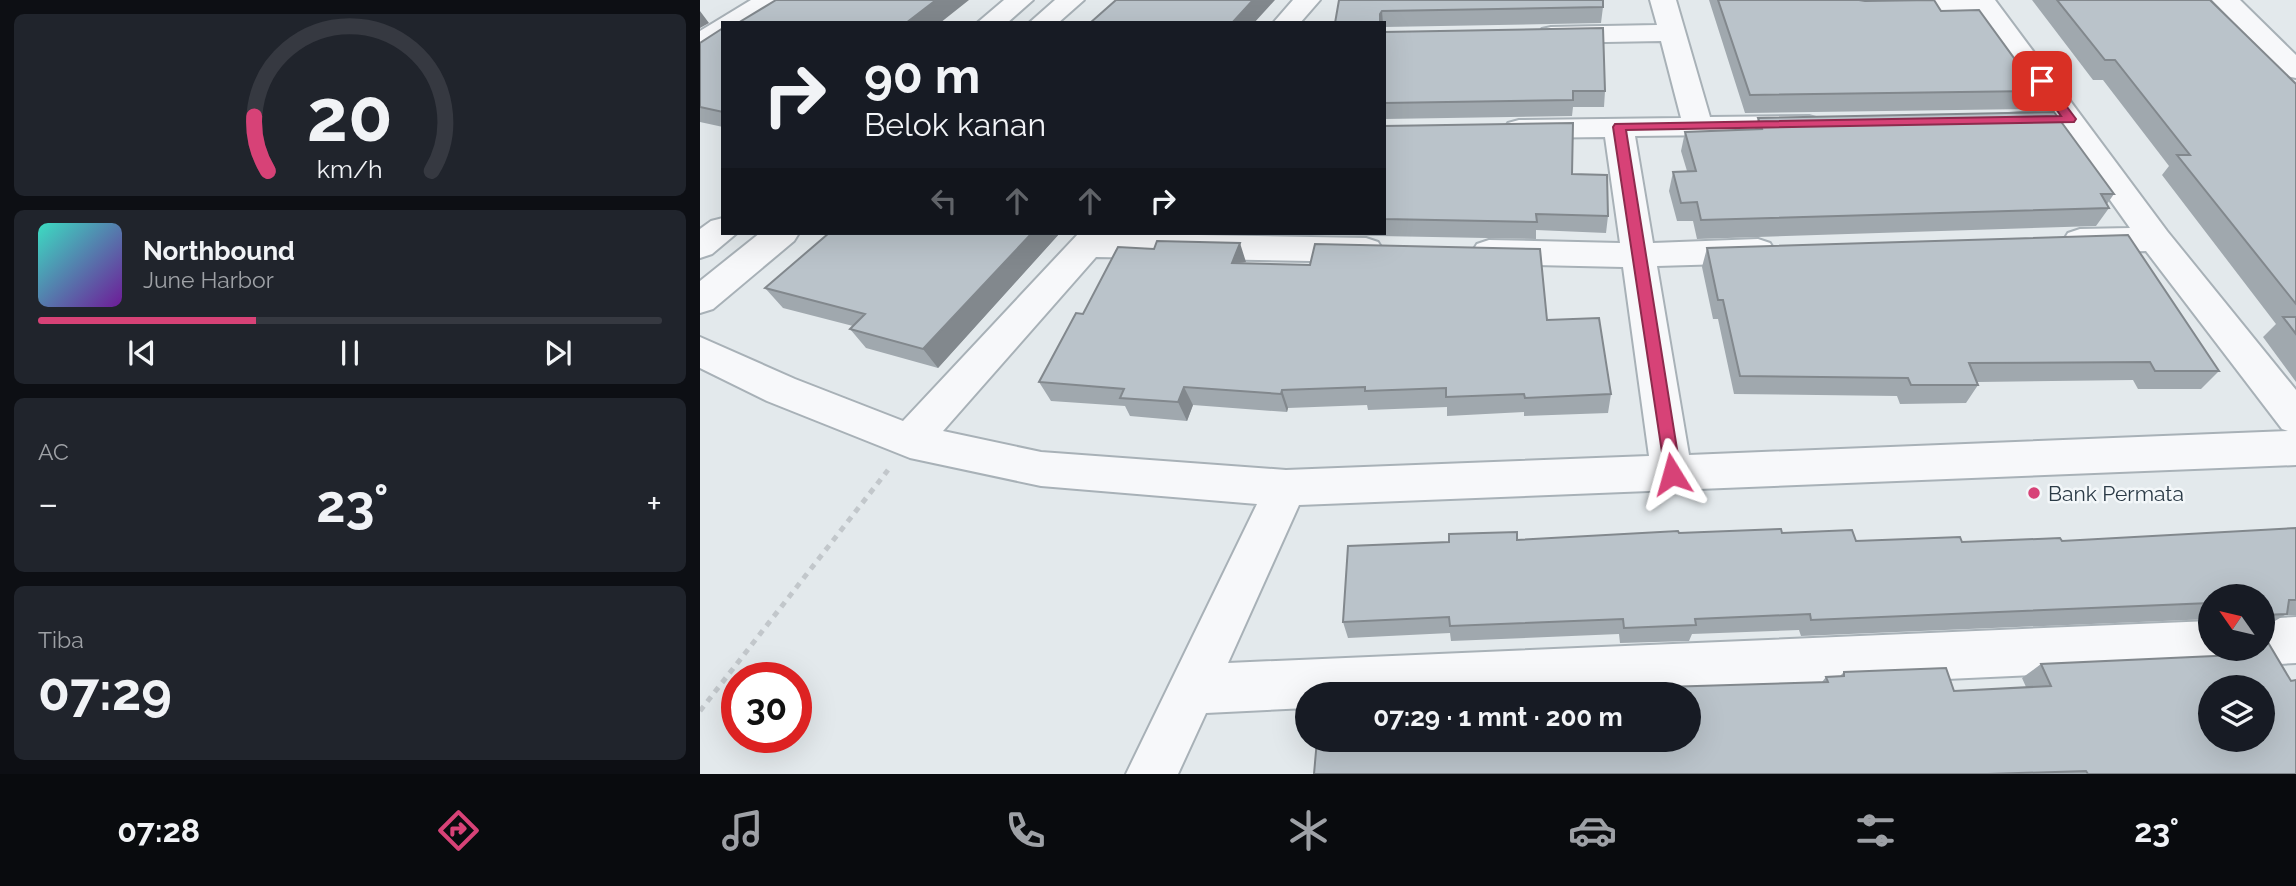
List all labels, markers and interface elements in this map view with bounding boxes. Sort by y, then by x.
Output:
text: 90 m [864,47,980,104]
icon: right [749,49,840,140]
pin [2012,51,2072,111]
icon: arrive [2023,62,2061,100]
text: 20 [307,73,393,158]
text: Belok kanan [864,106,1046,143]
text: km/h [317,154,383,184]
icon: left [925,182,963,220]
icon: ahead [998,182,1036,220]
icon: ahead [1071,182,1109,220]
icon: right [1144,182,1182,220]
text: Northbound [143,236,295,266]
text: June Harbor [143,266,274,293]
icon: previous [123,334,161,372]
icon: pause [331,334,369,372]
icon: next [539,334,577,372]
position arrow [1635,437,1709,511]
text: AC [38,438,69,465]
text: 23° [316,473,389,534]
text: − [38,481,58,526]
text: + [646,481,662,526]
place label: Bank Permata [2048,481,2184,506]
marker: Bank Permata [2026,485,2042,501]
north arrow [2198,584,2275,662]
map controls [2198,584,2275,752]
text: Tiba [38,626,84,653]
text: 07:29 [38,661,172,722]
speed limit sign: 30 [721,662,812,753]
button: layers [2198,675,2275,752]
text: 07:29 · 1 mnt · 200 m [1373,702,1623,732]
icon: directions [434,806,483,855]
icon: music [718,806,767,855]
icon: phone [1001,806,1050,855]
icon: climate [1284,806,1333,855]
icon: car [1568,806,1617,855]
icon: filters [1851,806,1900,855]
text: 07:28 [117,812,200,849]
text: 23° [2134,812,2179,849]

